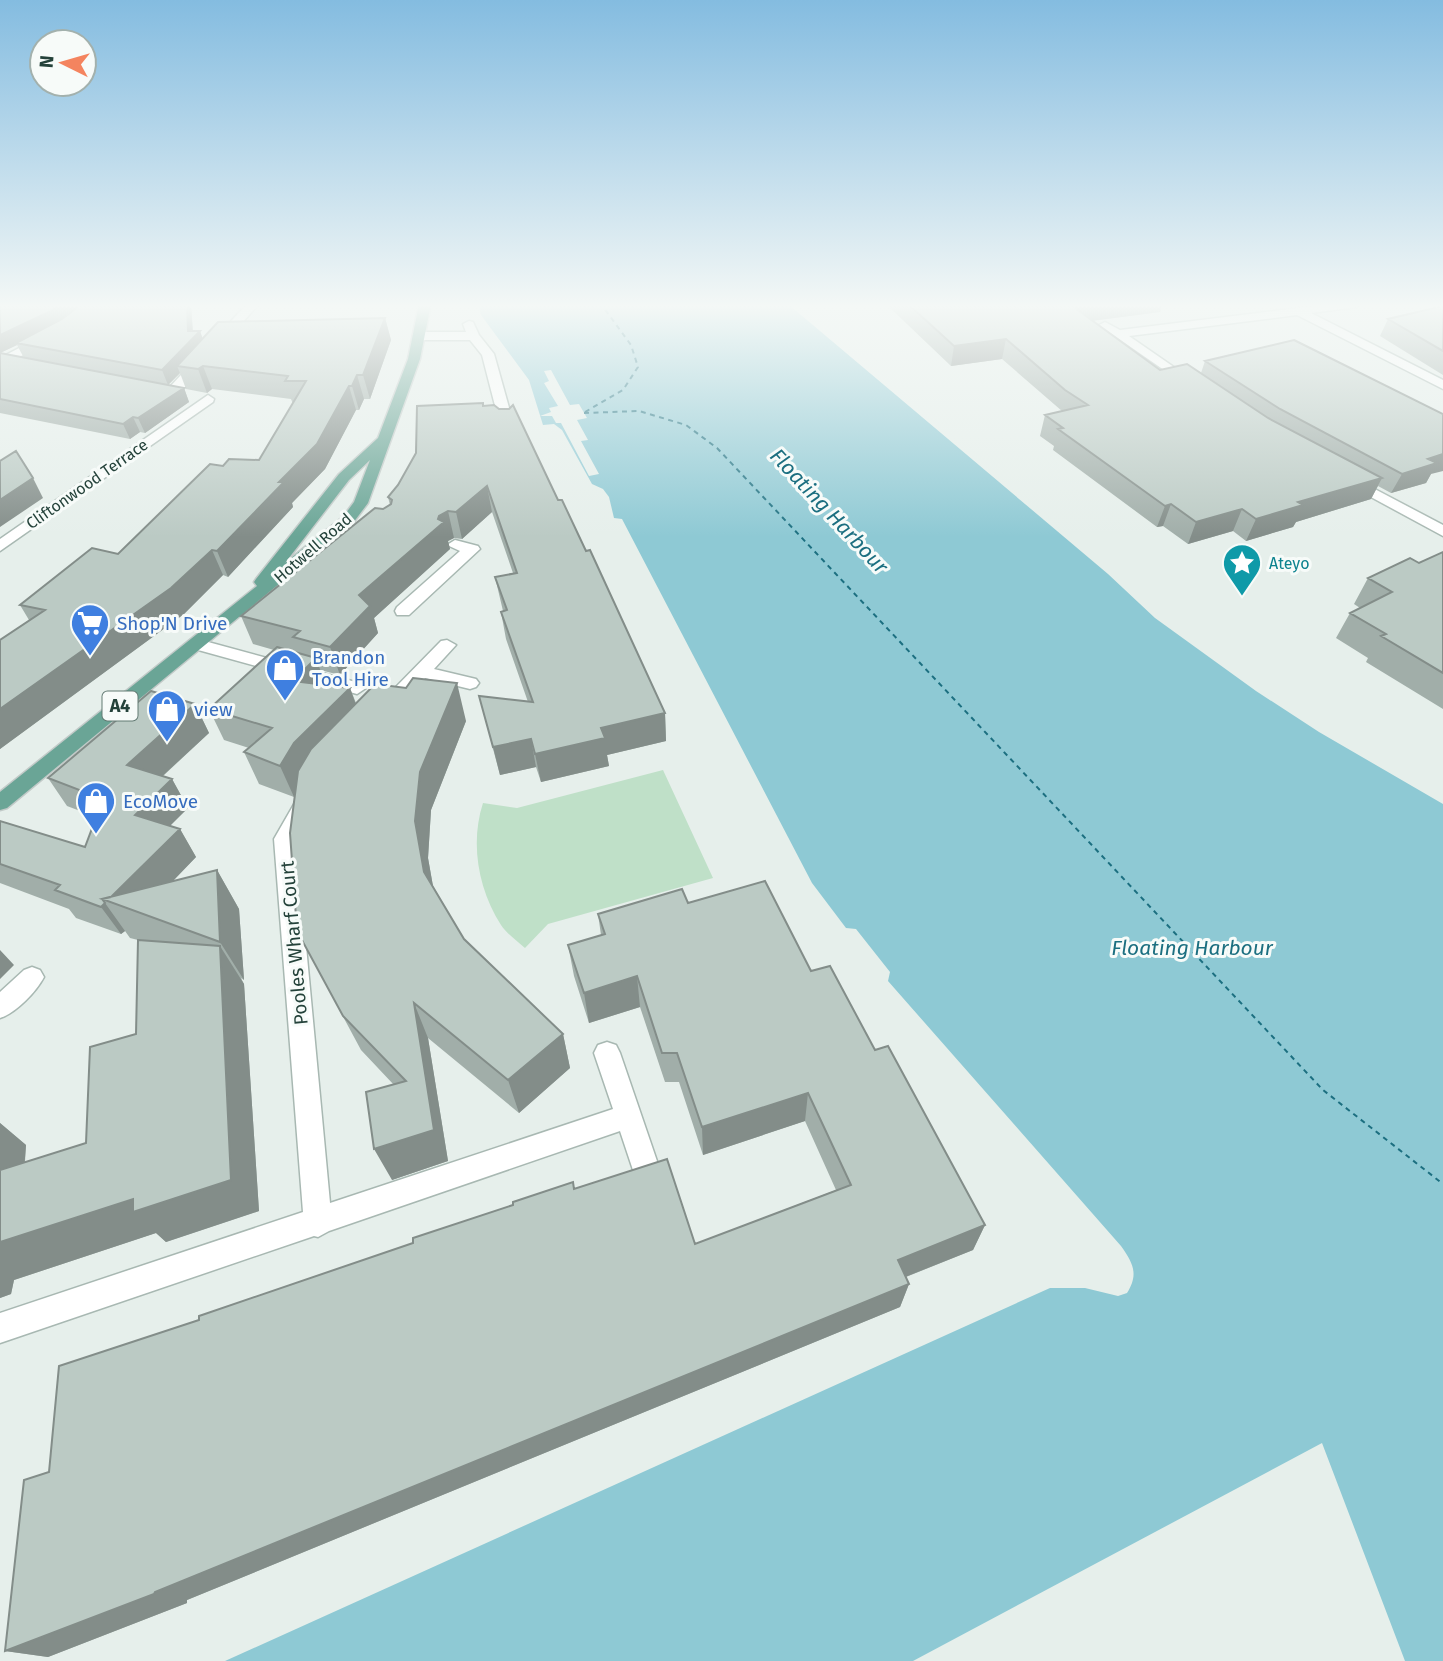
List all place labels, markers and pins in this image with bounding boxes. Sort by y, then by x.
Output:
place icon: Ateyo [1221,542,1263,597]
place label: Ateyo [1269,554,1310,573]
supermarket icon: Shop'N Drive [69,602,111,657]
place label: Shop'N Drive [117,612,227,635]
place label: Brandon Tool Hire [312,646,389,691]
shop icon: Brandon Tool Hire [264,647,306,702]
shop icon: view [146,688,188,743]
place label: view [194,698,233,721]
shop icon: EcoMove [75,780,117,835]
place label: EcoMove [123,790,198,813]

